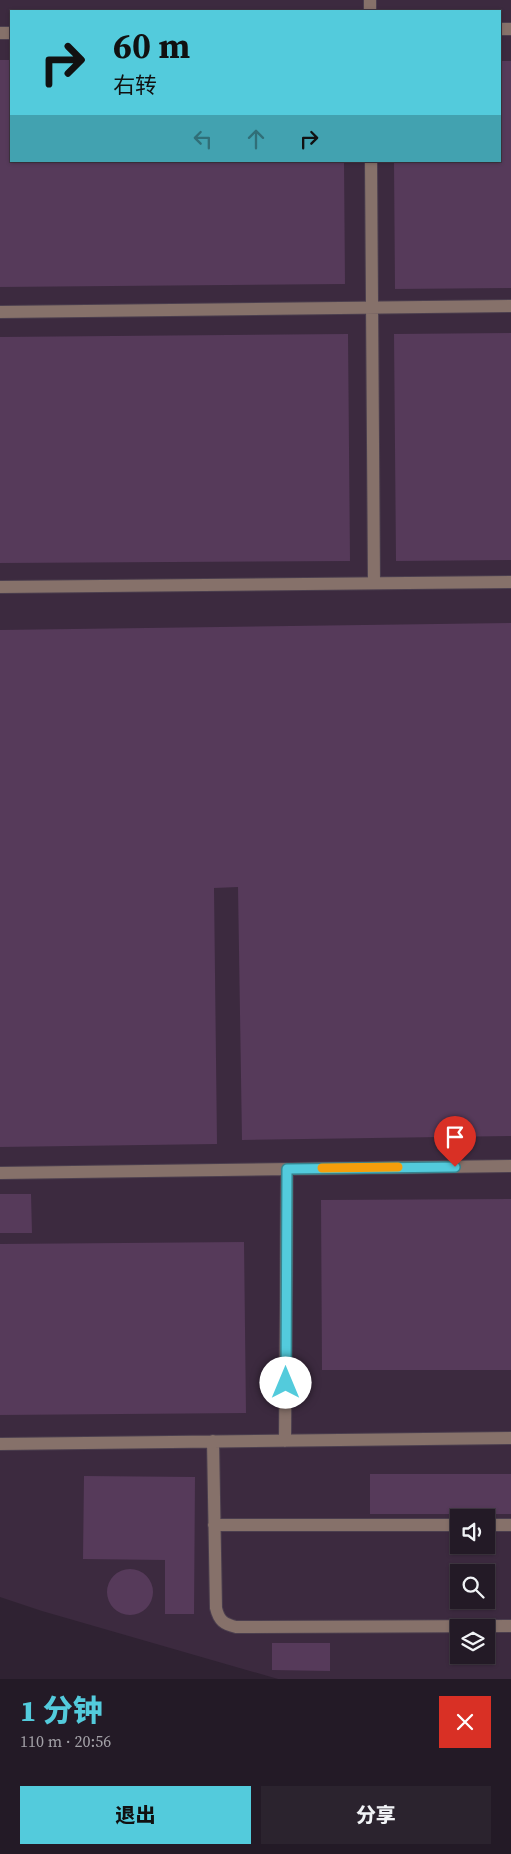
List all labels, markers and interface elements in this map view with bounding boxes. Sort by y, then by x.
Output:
text: 60 m [113,22,190,70]
icon: right [30,30,95,95]
text: 右转 [113,70,157,100]
icon: left [189,125,217,153]
icon: ahead [242,125,270,153]
icon: right [295,125,323,153]
pin [434,1116,476,1167]
icon: arrive [441,1123,469,1151]
position arrow [259,1356,311,1408]
map controls [450,1509,495,1664]
button: sound [450,1509,495,1554]
button: search [450,1564,495,1609]
button: layers [450,1619,495,1664]
text: 1 分钟 [20,1690,103,1731]
button: close [439,1696,491,1748]
text: 110 m · 20:56 [20,1730,111,1752]
button: 退出 [20,1786,251,1844]
button: 分享 [261,1786,491,1844]

